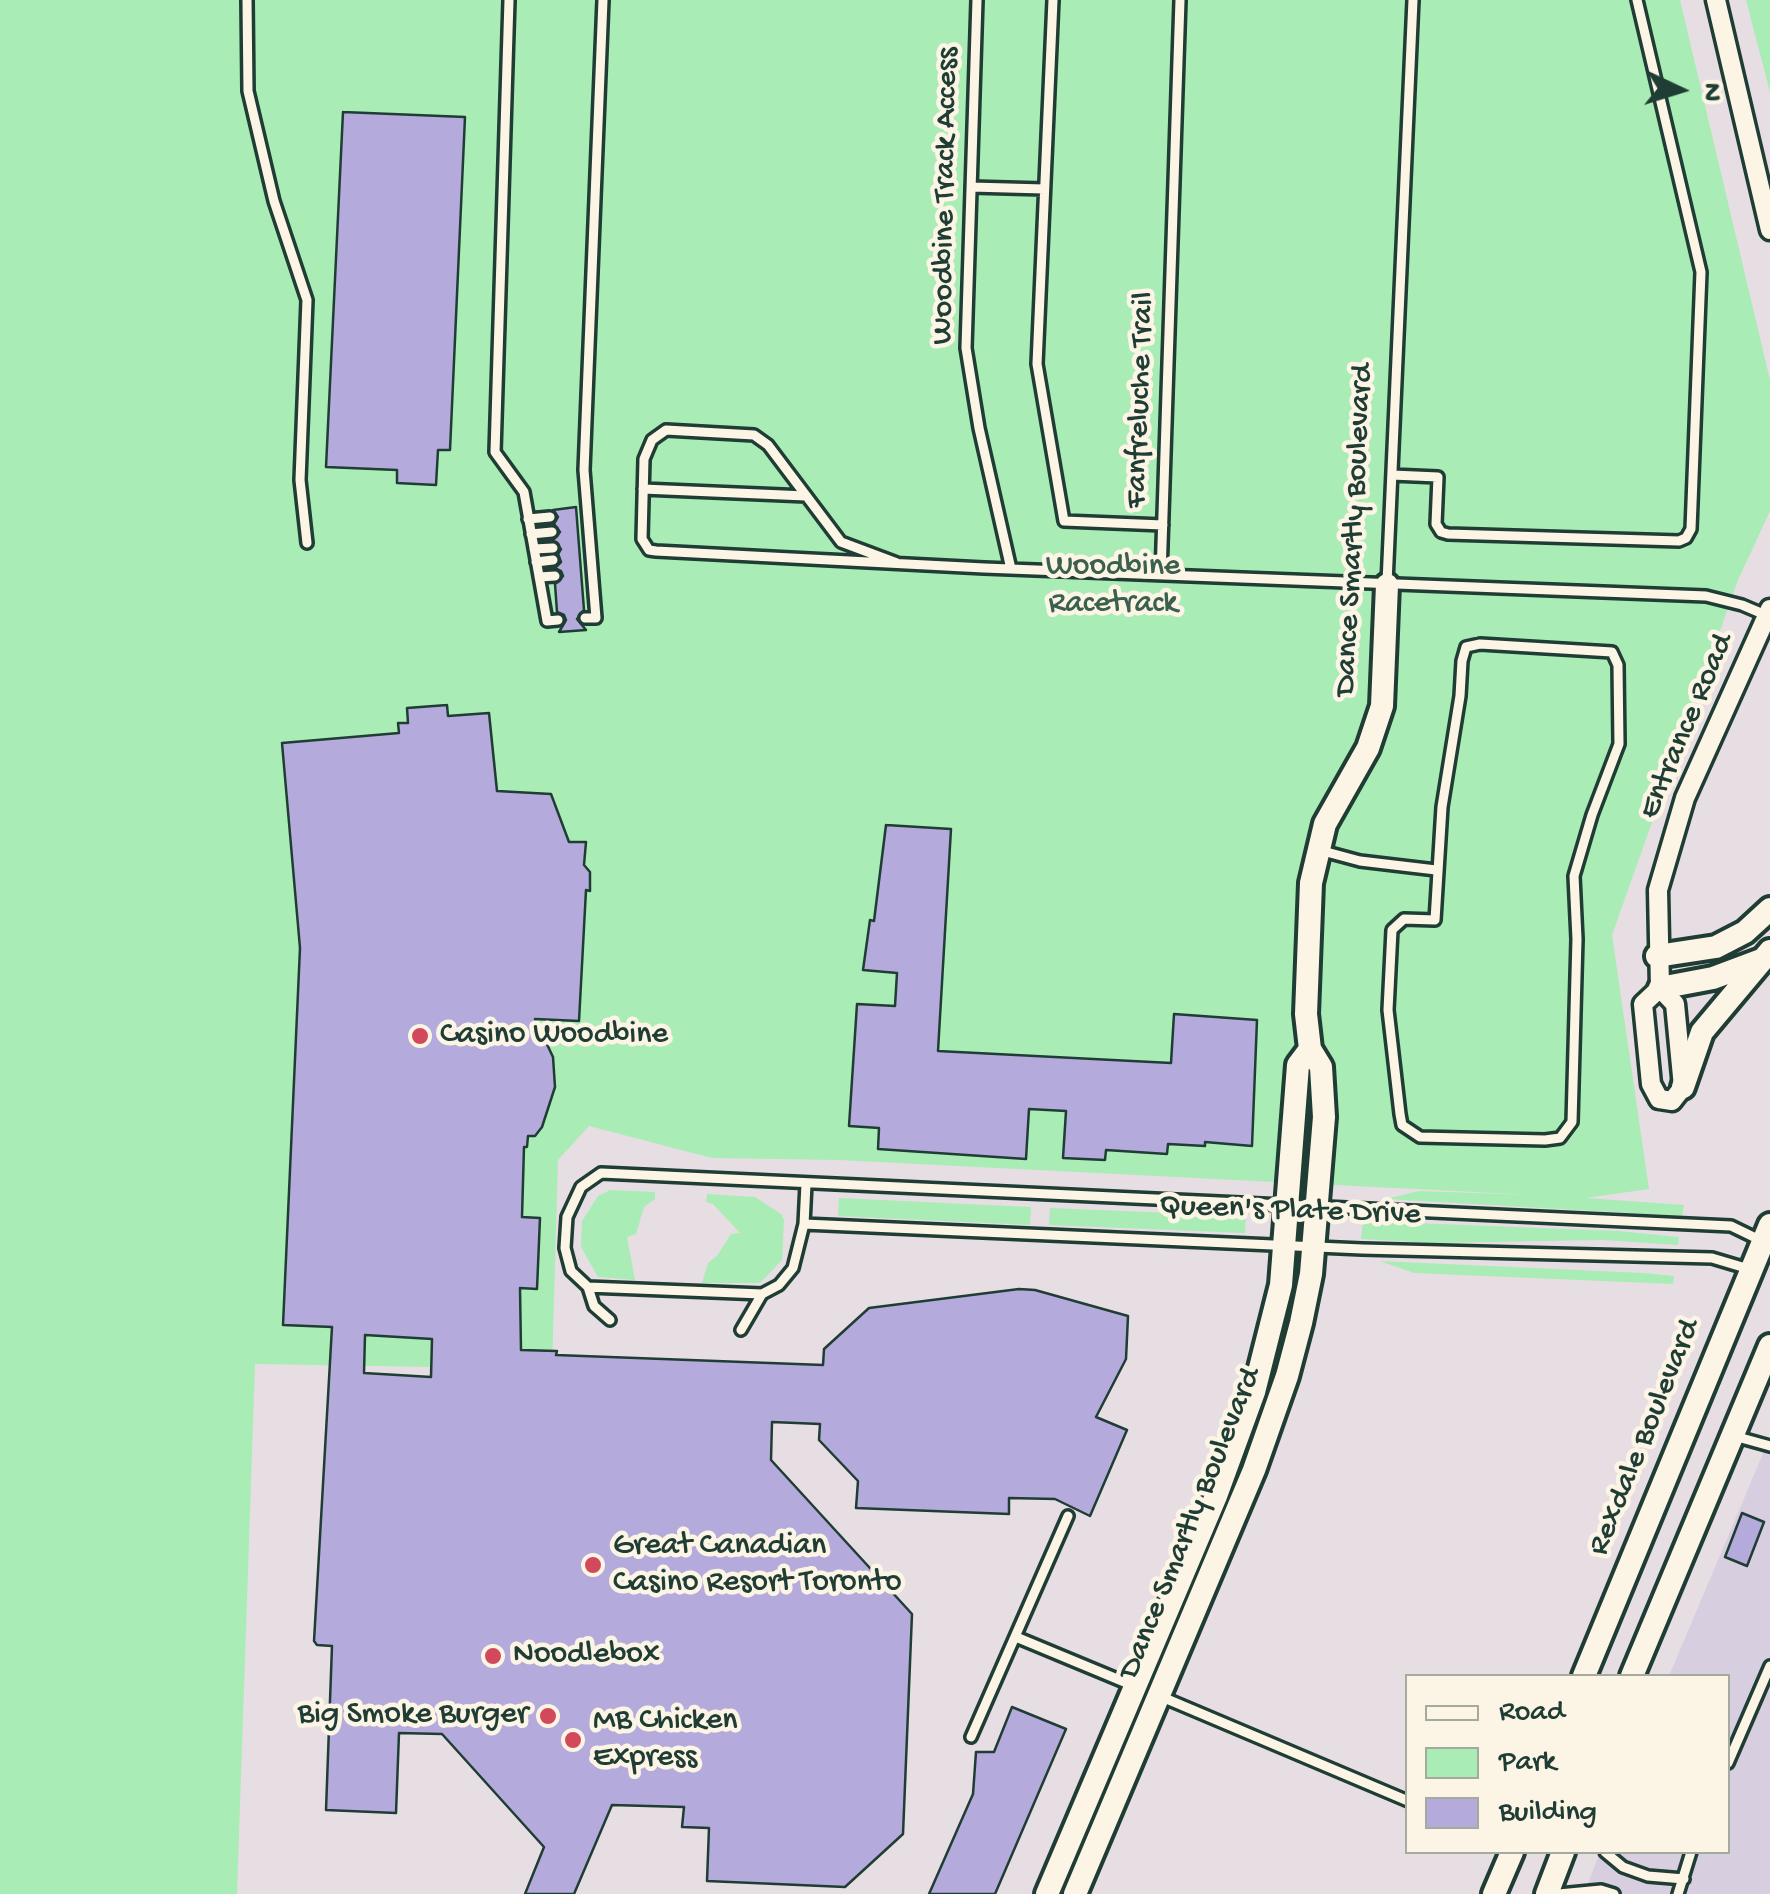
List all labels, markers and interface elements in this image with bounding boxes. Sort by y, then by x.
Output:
north arrow [1630,40,1730,140]
street label: Woodbine Track Access [925,47,969,345]
text: N [1693,82,1728,102]
street label: Fanfreluche Trail [1119,291,1165,509]
street label: Dance Smartly Boulevard [1328,363,1384,697]
park label: Woodbine Racetrack [1046,549,1180,624]
street label: Entrance Road [1632,629,1744,825]
place label: Casino Woodbine [440,1017,668,1055]
marker: Casino Woodbine [409,1025,431,1047]
street label: Queen's Plate Drive [1159,1188,1421,1236]
street label: Rexdale Boulevard [1581,1314,1711,1562]
street label: Dance Smartly Boulevard [1112,1363,1272,1685]
place label: Great Canadian Casino Resort Toronto [613,1528,902,1603]
marker: Great Canadian Casino Resort Toronto [582,1554,604,1576]
place label: Noodlebox [513,1637,660,1675]
marker: Noodlebox [482,1645,504,1667]
legend [1405,1674,1730,1854]
text: Road [1499,1696,1565,1731]
place label: Big Smoke Burger [298,1697,528,1735]
place label: MB Chicken Express [593,1703,737,1778]
marker: Big Smoke Burger [537,1705,559,1727]
marker: MB Chicken Express [562,1729,584,1751]
text: Park [1499,1746,1556,1781]
text: Building [1499,1796,1597,1831]

